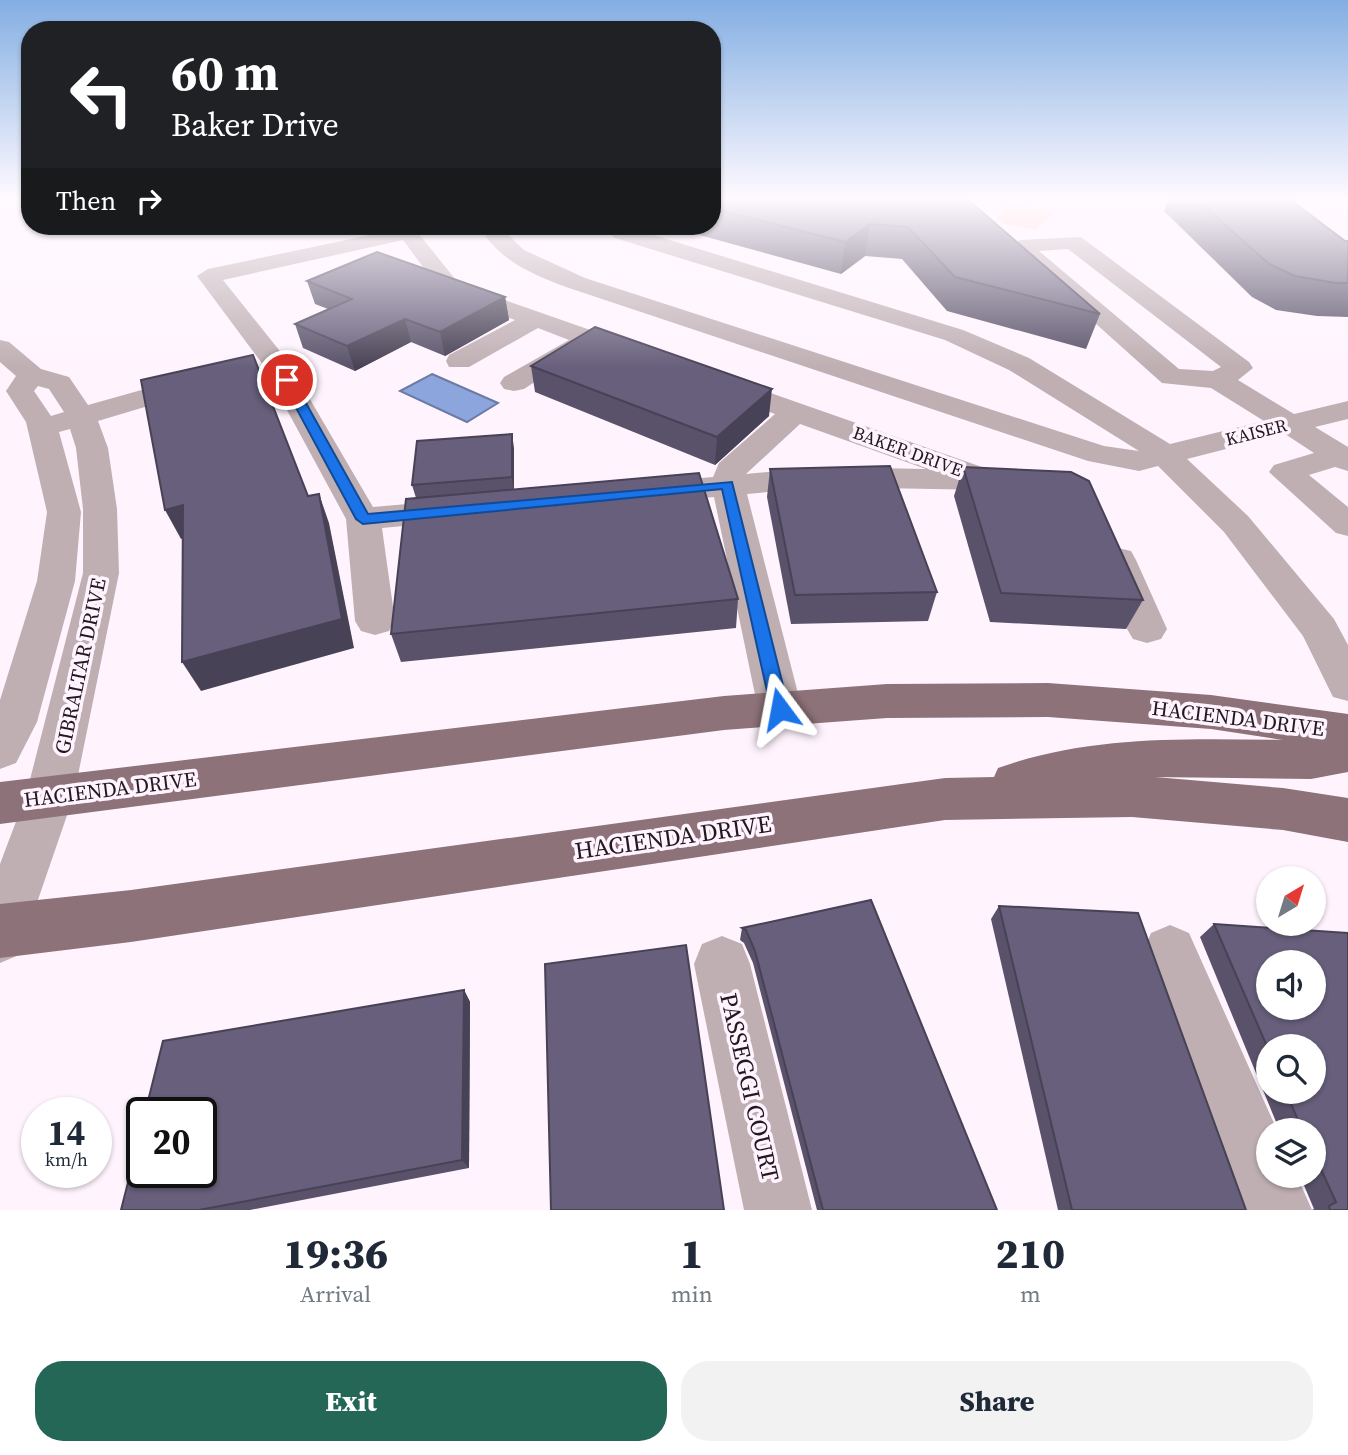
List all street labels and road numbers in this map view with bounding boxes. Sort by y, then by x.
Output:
street label: KAISER [1223,412,1289,452]
street label: BAKER DRIVE [850,420,966,482]
street label: GIBRALTAR DRIVE [47,575,113,757]
street label: HACIENDA DRIVE [1150,693,1326,743]
street label: HACIENDA DRIVE [22,764,198,814]
street label: HACIENDA DRIVE [572,807,774,867]
street label: PASSEGGI COURT [712,990,788,1185]

